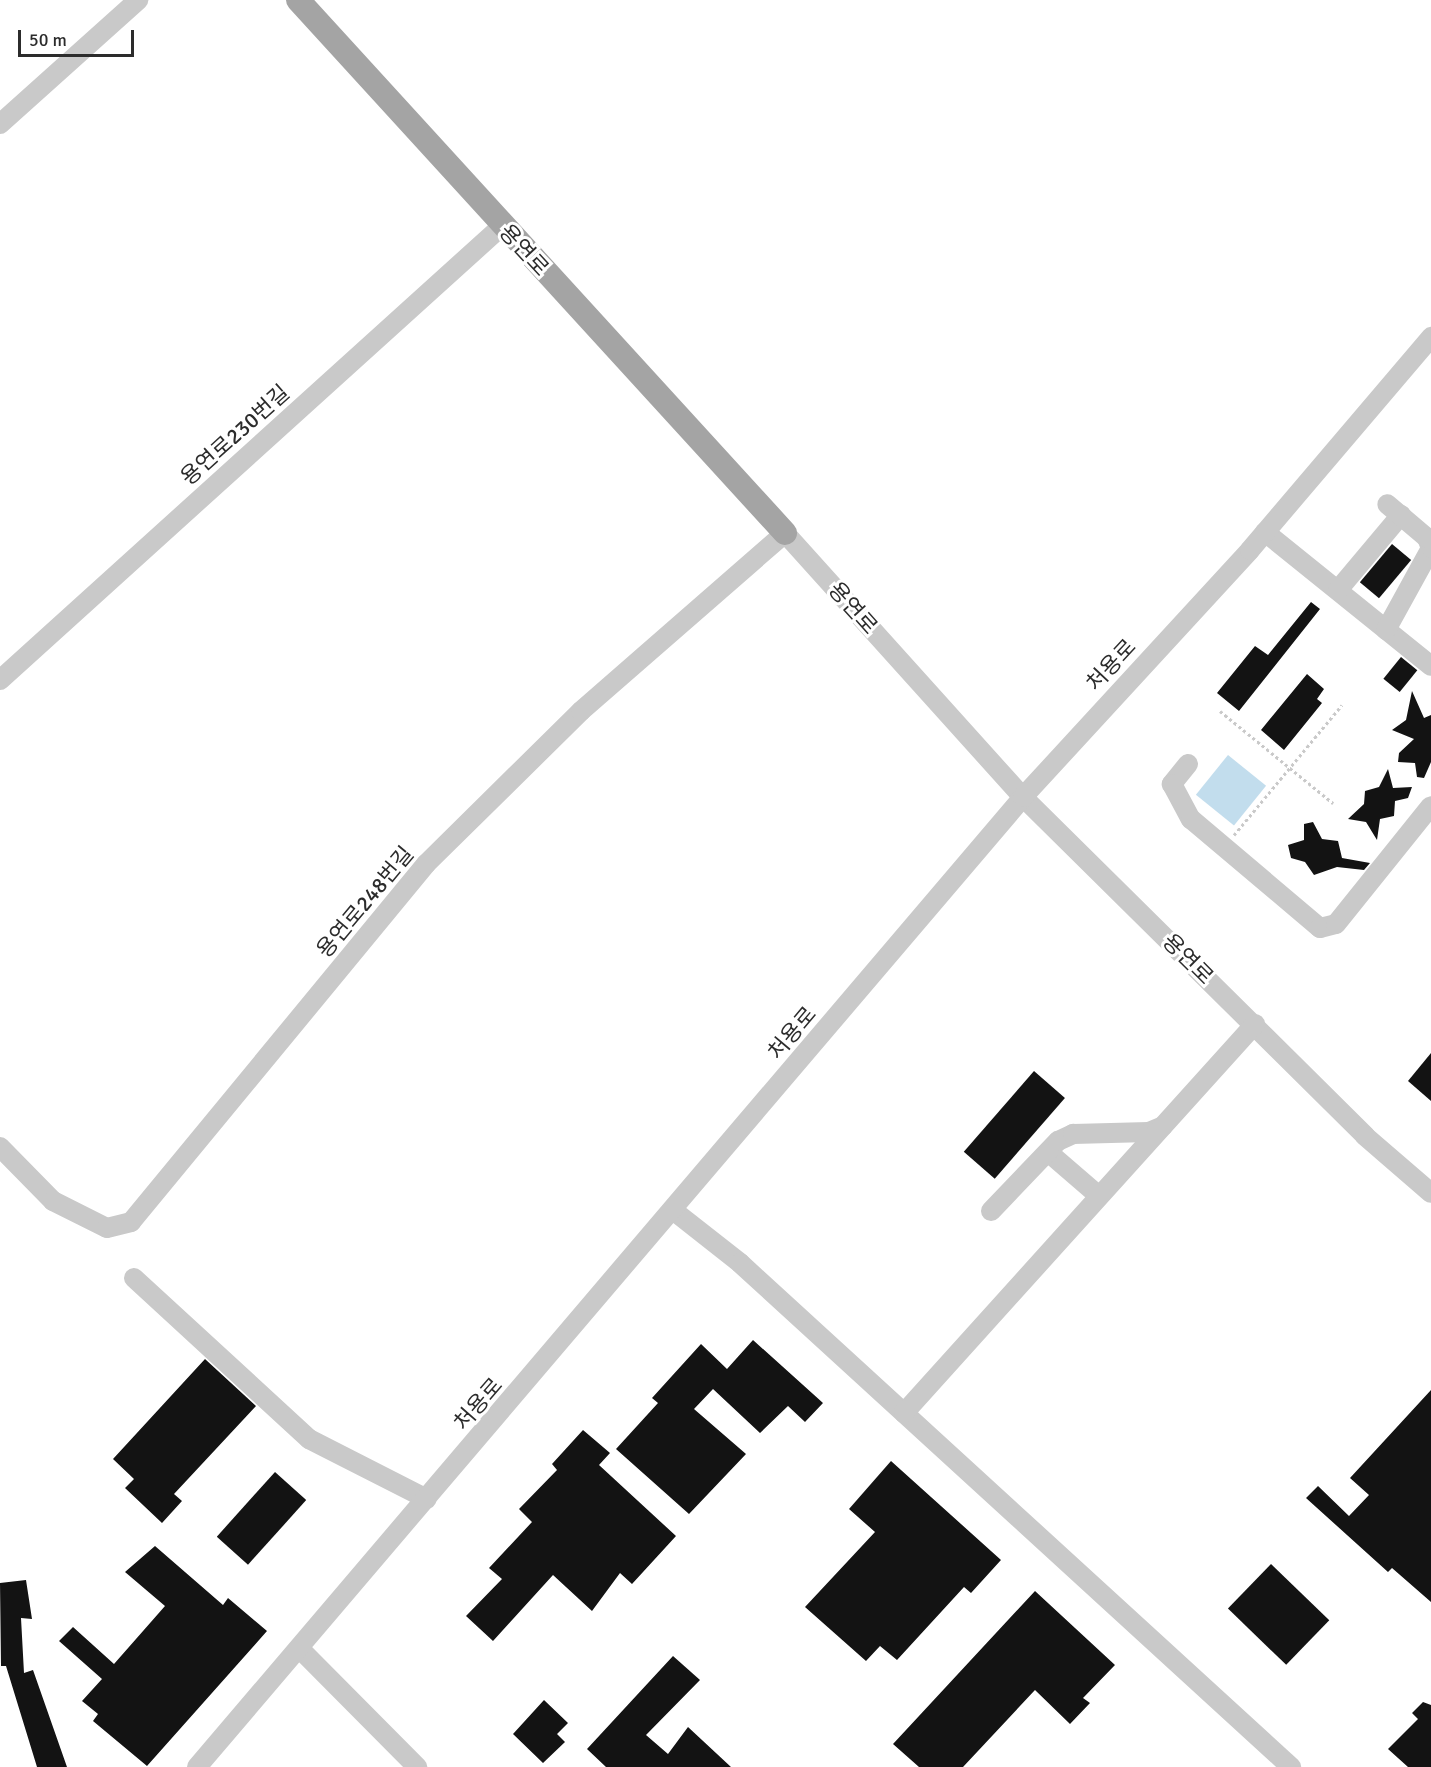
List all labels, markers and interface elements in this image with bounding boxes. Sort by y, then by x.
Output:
scale bar [21,18,136,56]
text: 50 m [29,29,67,51]
street label: 용연로 [494,219,554,281]
street label: 용연로230번길 [175,379,295,491]
street label: 용연로 [823,577,883,639]
street label: 처용로 [1081,634,1141,696]
street label: 용연로248번길 [311,841,419,963]
street label: 용연로 [1157,928,1219,990]
street label: 처용로 [762,1001,822,1065]
street label: 처용로 [448,1372,508,1436]

